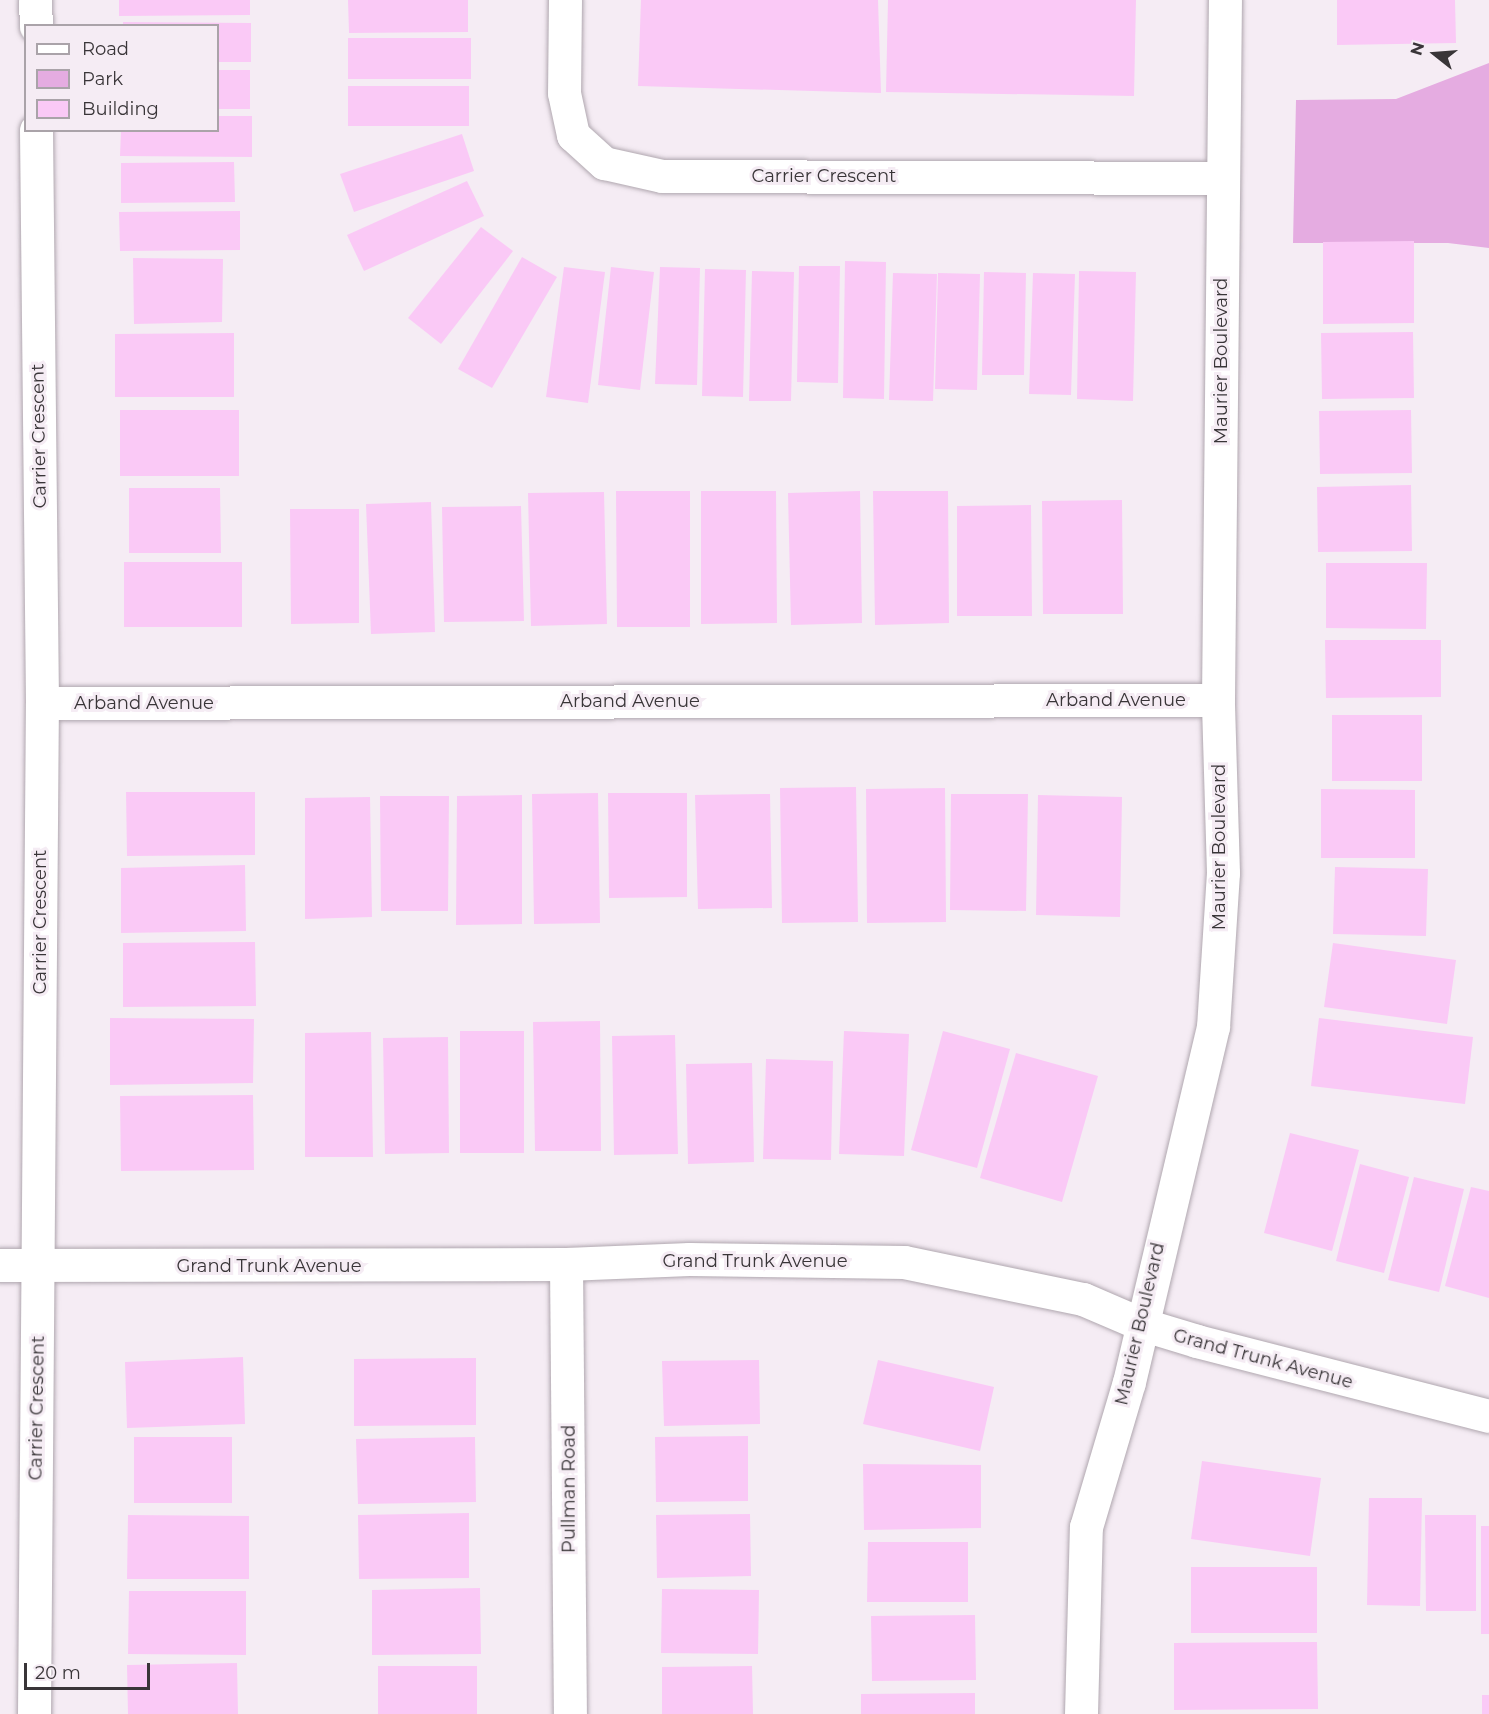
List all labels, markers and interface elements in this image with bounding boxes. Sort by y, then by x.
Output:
legend [24,24,219,132]
north arrow [1405,24,1465,84]
text: Road [82,38,129,60]
text: N [1406,40,1428,58]
text: Park [82,68,123,90]
text: Building [82,98,159,120]
street label: Carrier Crescent [752,165,896,187]
street label: Maurier Boulevard [1210,278,1232,444]
street label: Carrier Crescent [27,363,51,509]
street label: Arband Avenue [1046,689,1186,711]
street label: Arband Avenue [560,690,700,712]
street label: Arband Avenue [74,692,214,714]
street label: Maurier Boulevard [1208,764,1230,930]
street label: Carrier Crescent [29,850,51,994]
street label: Maurier Boulevard [1111,1241,1169,1407]
street label: Grand Trunk Avenue [662,1250,848,1272]
street label: Grand Trunk Avenue [176,1255,362,1277]
street label: Grand Trunk Avenue [1171,1325,1355,1393]
street label: Carrier Crescent [25,1335,49,1481]
street label: Pullman Road [558,1425,580,1553]
scale bar [27,1651,153,1689]
text: 20 m [35,1662,81,1684]

